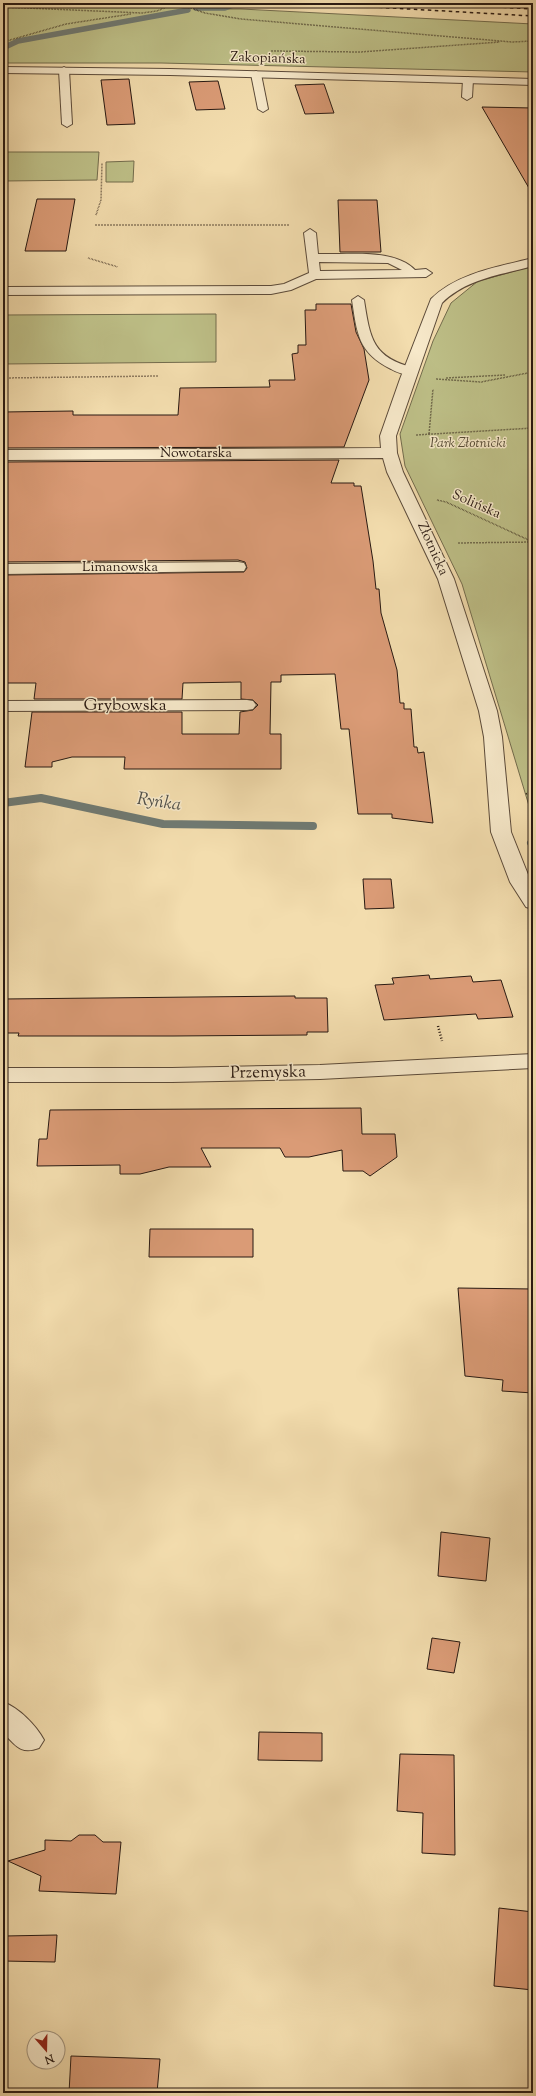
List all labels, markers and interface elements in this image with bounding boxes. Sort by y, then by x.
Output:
street label: Zakopiańska [230,48,307,70]
park label: Park Złotnicki [430,434,506,454]
street label: Nowotarska [160,444,232,464]
street label: Solińska [448,485,504,525]
street label: Złotnicka [411,519,453,579]
street label: Limanowska [82,558,158,578]
street label: Grybowska [83,694,167,718]
water label: Ryńka [135,787,183,819]
street label: Przemyska [230,1060,306,1086]
north arrow [26,2030,66,2070]
text: N [42,2049,57,2068]

